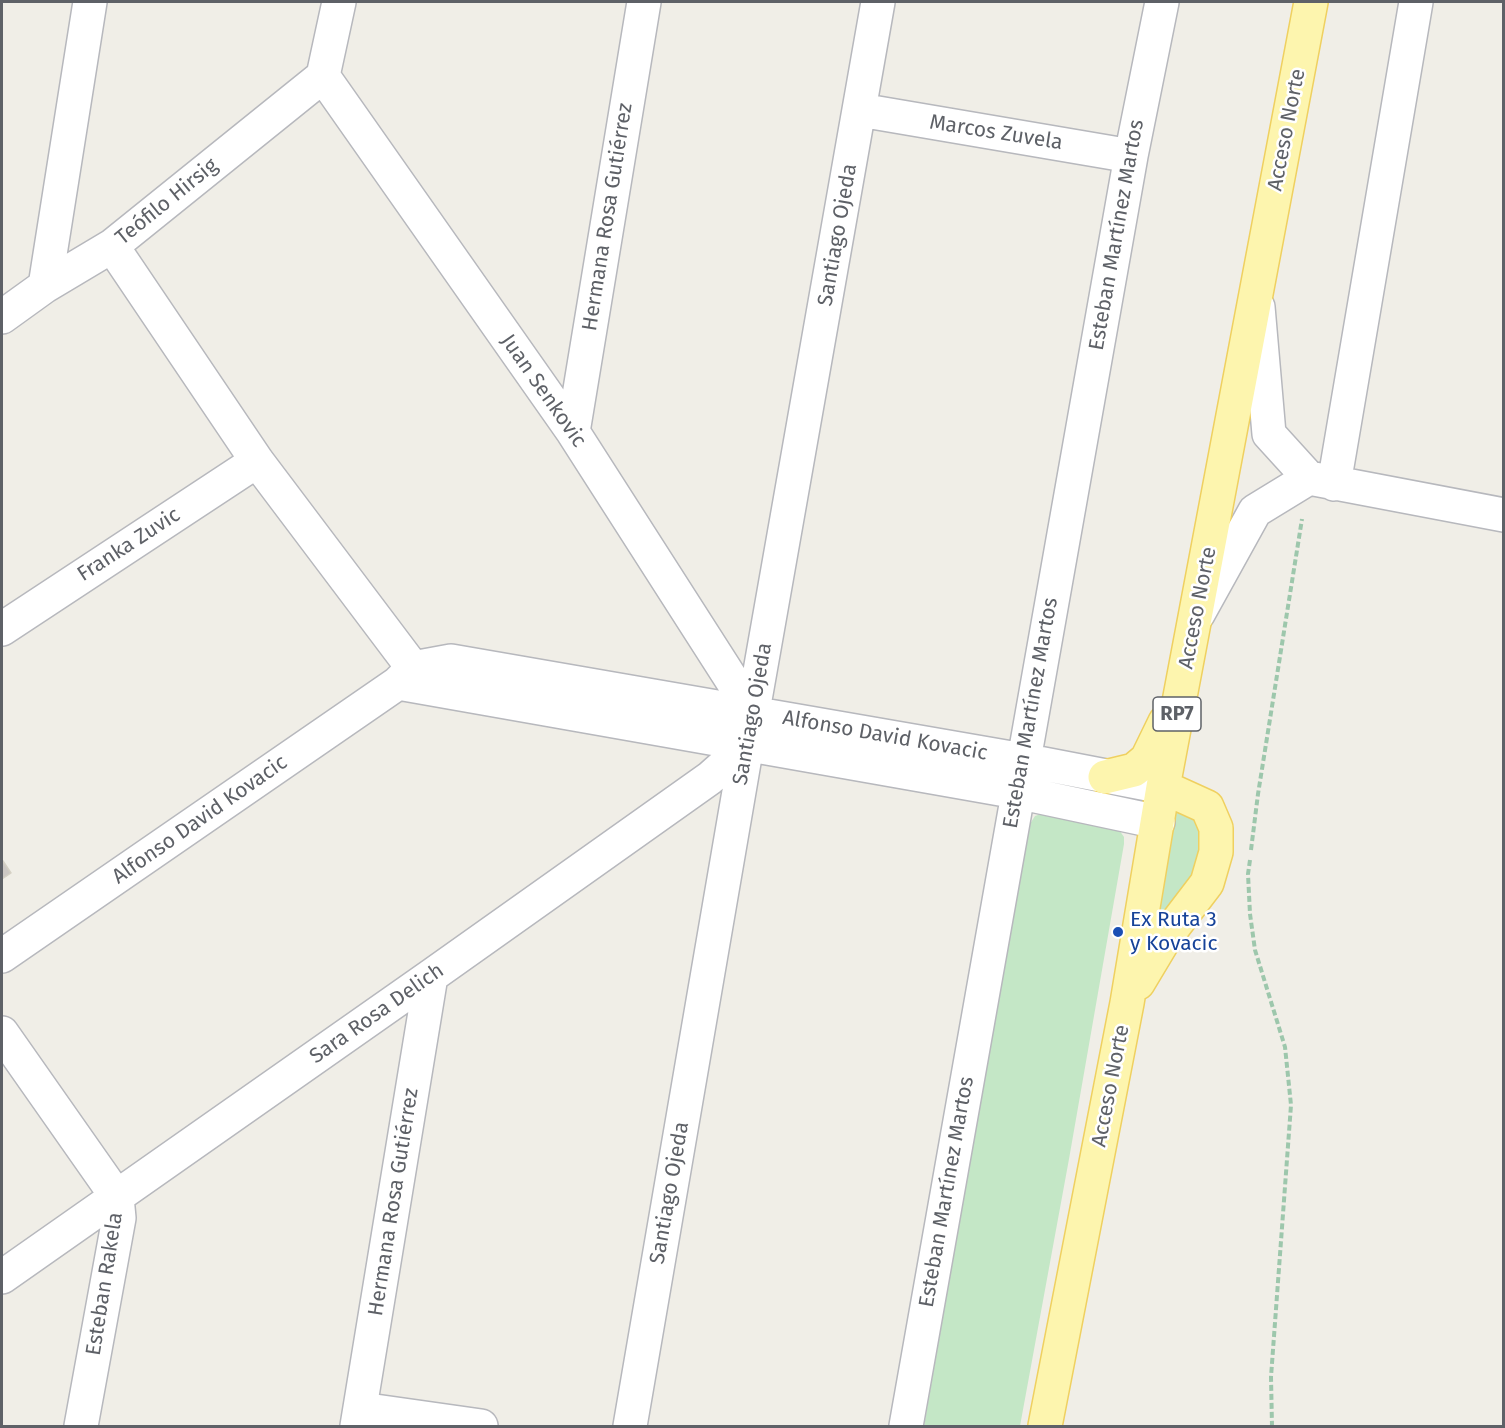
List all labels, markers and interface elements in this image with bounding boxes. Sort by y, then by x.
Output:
street label: Acceso Norte [1263,67,1311,193]
street label: Hermana Rosa Gutiérrez [578,101,638,333]
street label: Marcos Zuvela [928,110,1064,156]
street label: Esteban Martínez Martos [1084,118,1150,352]
street label: Teófilo Hirsig [111,153,223,251]
street label: Santiago Ojeda [813,162,863,308]
street label: Juan Senkovic [495,330,591,452]
street label: Franka Zuvic [73,503,185,587]
street label: Acceso Norte [1174,545,1222,671]
street label: Esteban Martínez Martos [998,596,1064,830]
street label: Santiago Ojeda [728,641,778,787]
road number: RP7 [1153,697,1201,731]
street label: Alfonso David Kovacic [781,706,989,766]
street label: Alfonso David Kovacic [108,750,292,890]
place label: Ex Ruta 3 y Kovacic [1130,907,1218,957]
marker: Ex Ruta 3 y Kovacic [1111,925,1125,939]
street label: Sara Rosa Delich [305,958,449,1070]
street label: Acceso Norte [1087,1023,1135,1149]
street label: Esteban Martínez Martos [914,1075,980,1309]
street label: Hermana Rosa Gutiérrez [364,1086,424,1318]
street label: Santiago Ojeda [645,1120,695,1266]
street label: Esteban Rakela [81,1211,129,1357]

